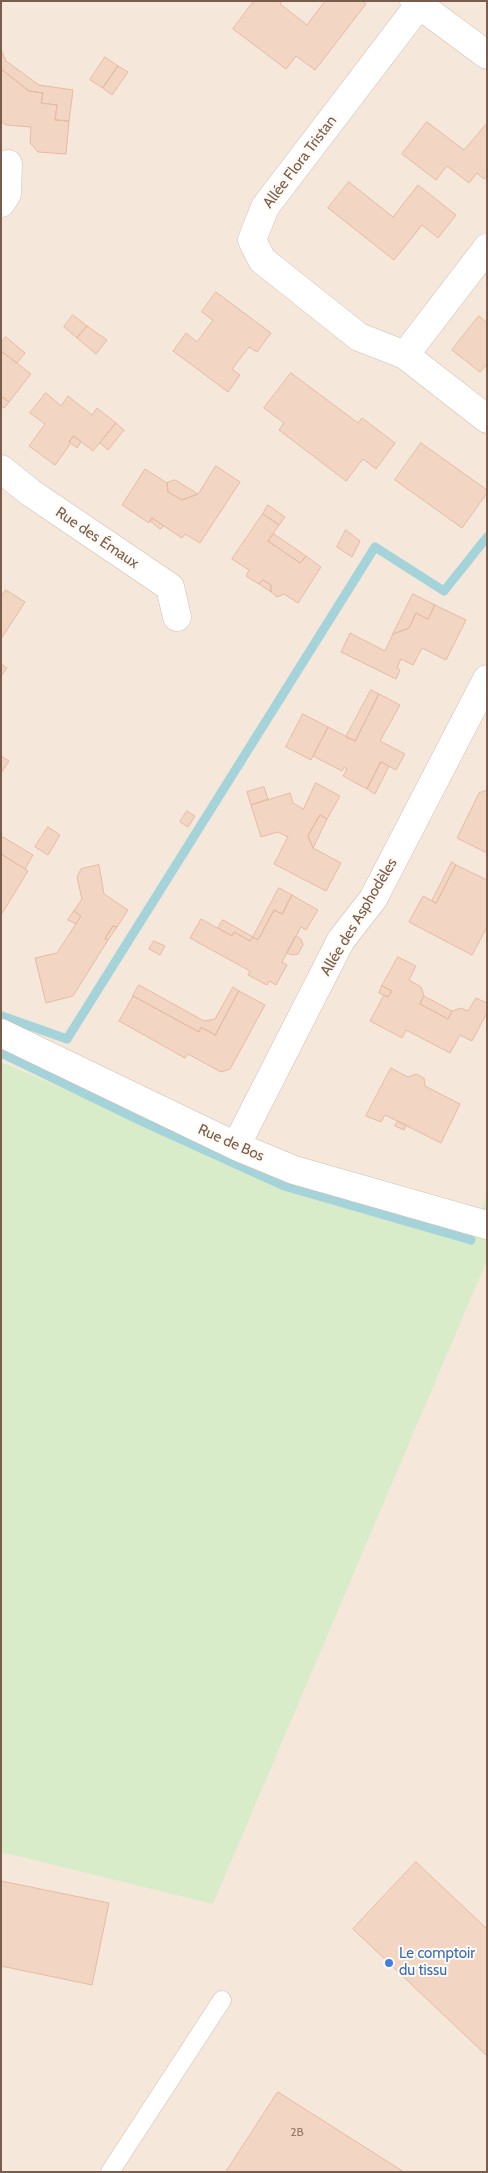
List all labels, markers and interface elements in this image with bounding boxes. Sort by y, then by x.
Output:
street label: Allée Flora Tristan [259,112,341,212]
street label: Rue des Émaux [52,503,142,573]
street label: Allée des Asphodèles [317,855,401,979]
street label: Rue de Bos [195,1120,267,1166]
place label: Le comptoir du tissu [399,1945,475,1980]
marker: Le comptoir du tissu [383,1957,395,1969]
house number: 2B [290,2125,304,2139]

